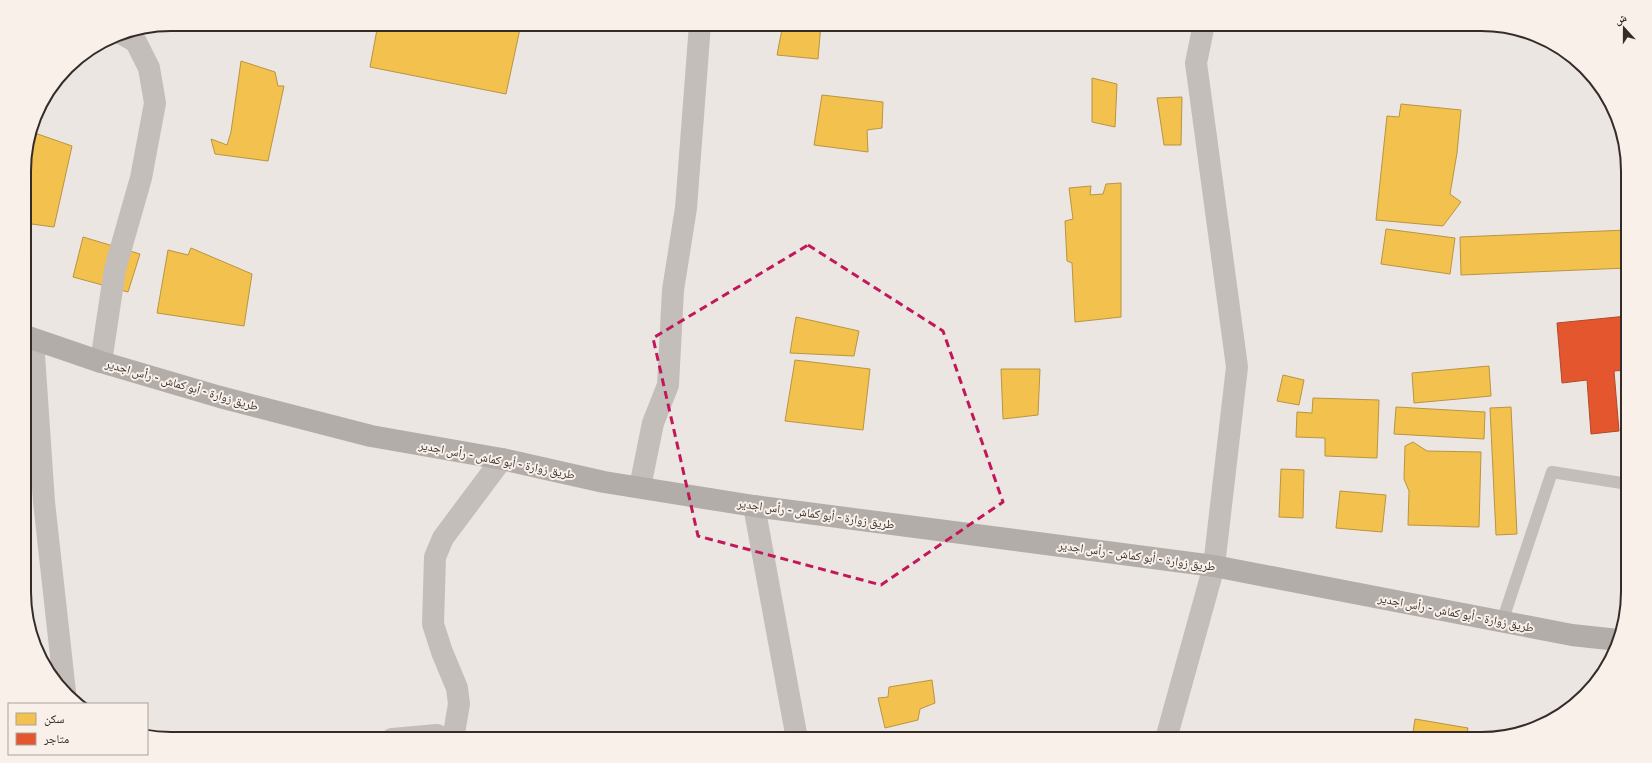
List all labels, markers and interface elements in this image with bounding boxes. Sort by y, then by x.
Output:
north arrow [1604,8,1644,48]
text: ش [1612,10,1629,28]
street label: طريق زوارة - أبو كماش - رأس اجدير [103,355,260,414]
street label: طريق زوارة - أبو كماش - رأس اجدير [417,437,576,482]
street label: طريق زوارة - أبو كماش - رأس اجدير [736,495,896,532]
street label: طريق زوارة - أبو كماش - رأس اجدير [1057,537,1217,574]
street label: طريق زوارة - أبو كماش - رأس اجدير [1376,590,1535,635]
legend [8,703,148,755]
text: سكن [44,711,65,726]
text: متاجر [43,731,69,746]

